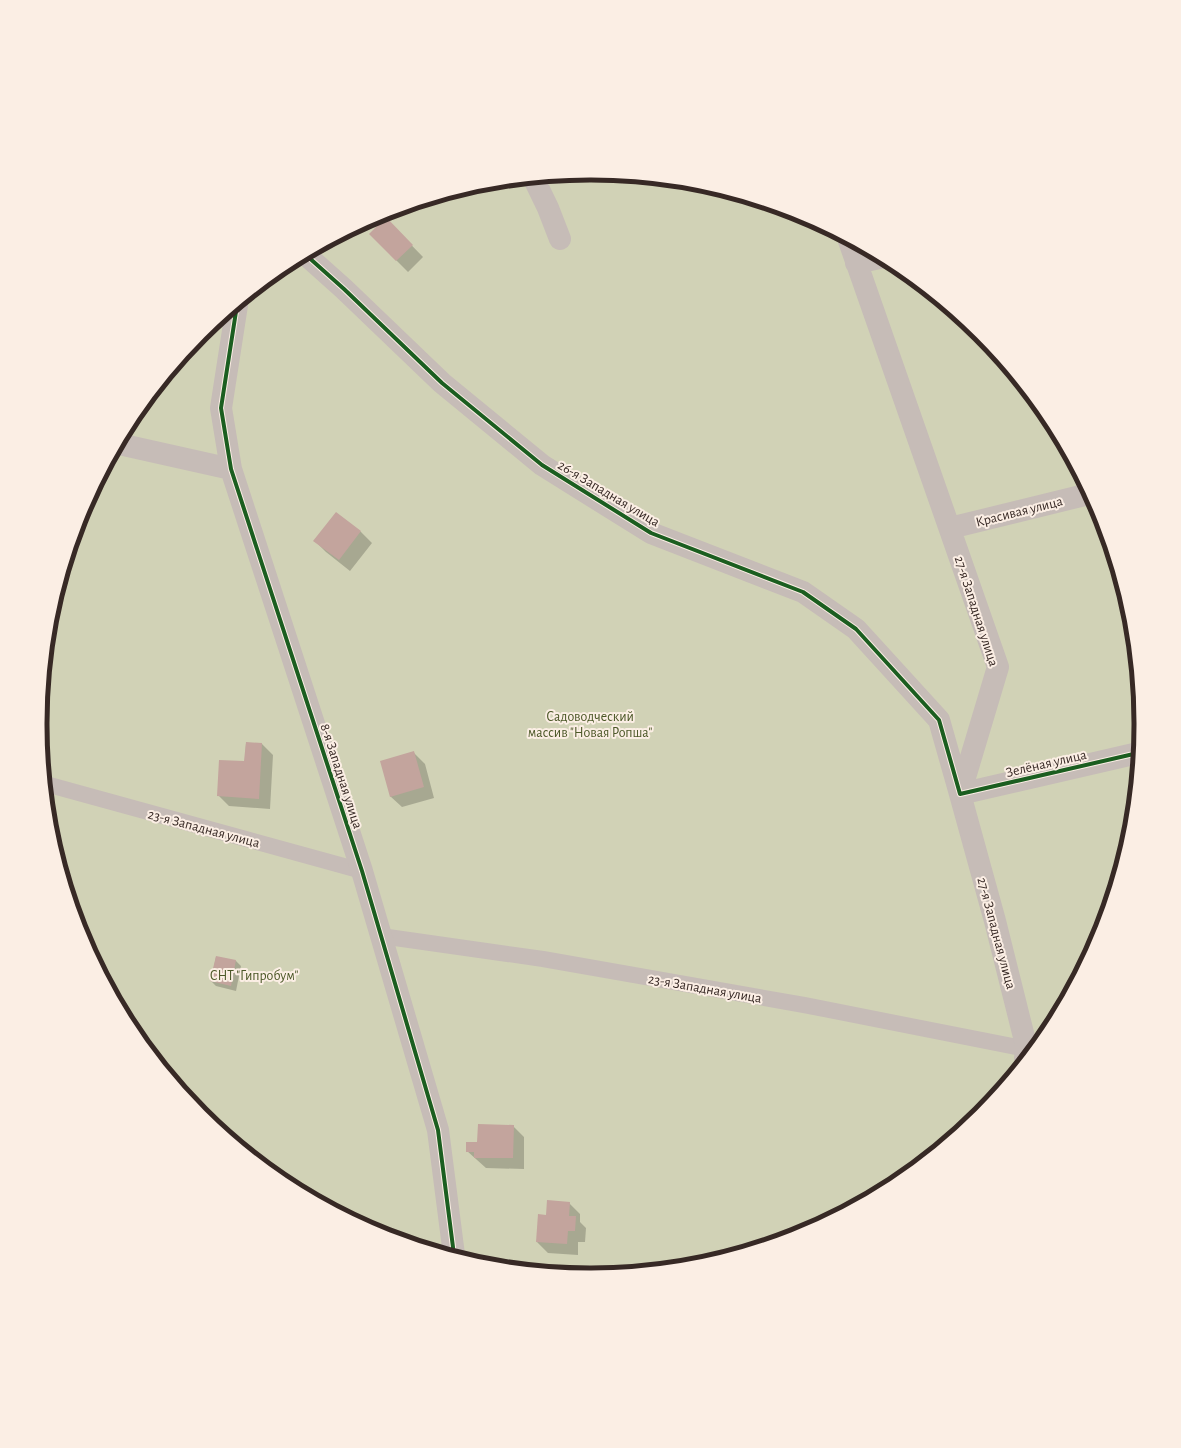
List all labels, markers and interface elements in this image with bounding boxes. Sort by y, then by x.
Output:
street label: 26-я Западная улица [555,458,662,530]
street label: Красивая улица [974,494,1065,530]
street label: 27-я Западная улица [952,554,1001,669]
park label: Садоводческий массив "Новая Ропша" [528,710,652,740]
street label: 8-я Западная улица [317,722,365,831]
street label: Зелёная улица [1004,748,1089,780]
street label: 23-я Западная улица [146,807,262,851]
street label: 27-я Западная улица [974,876,1018,991]
park label: СНТ "Гипробум" [210,969,298,983]
street label: 23-я Западная улица [647,972,763,1006]

